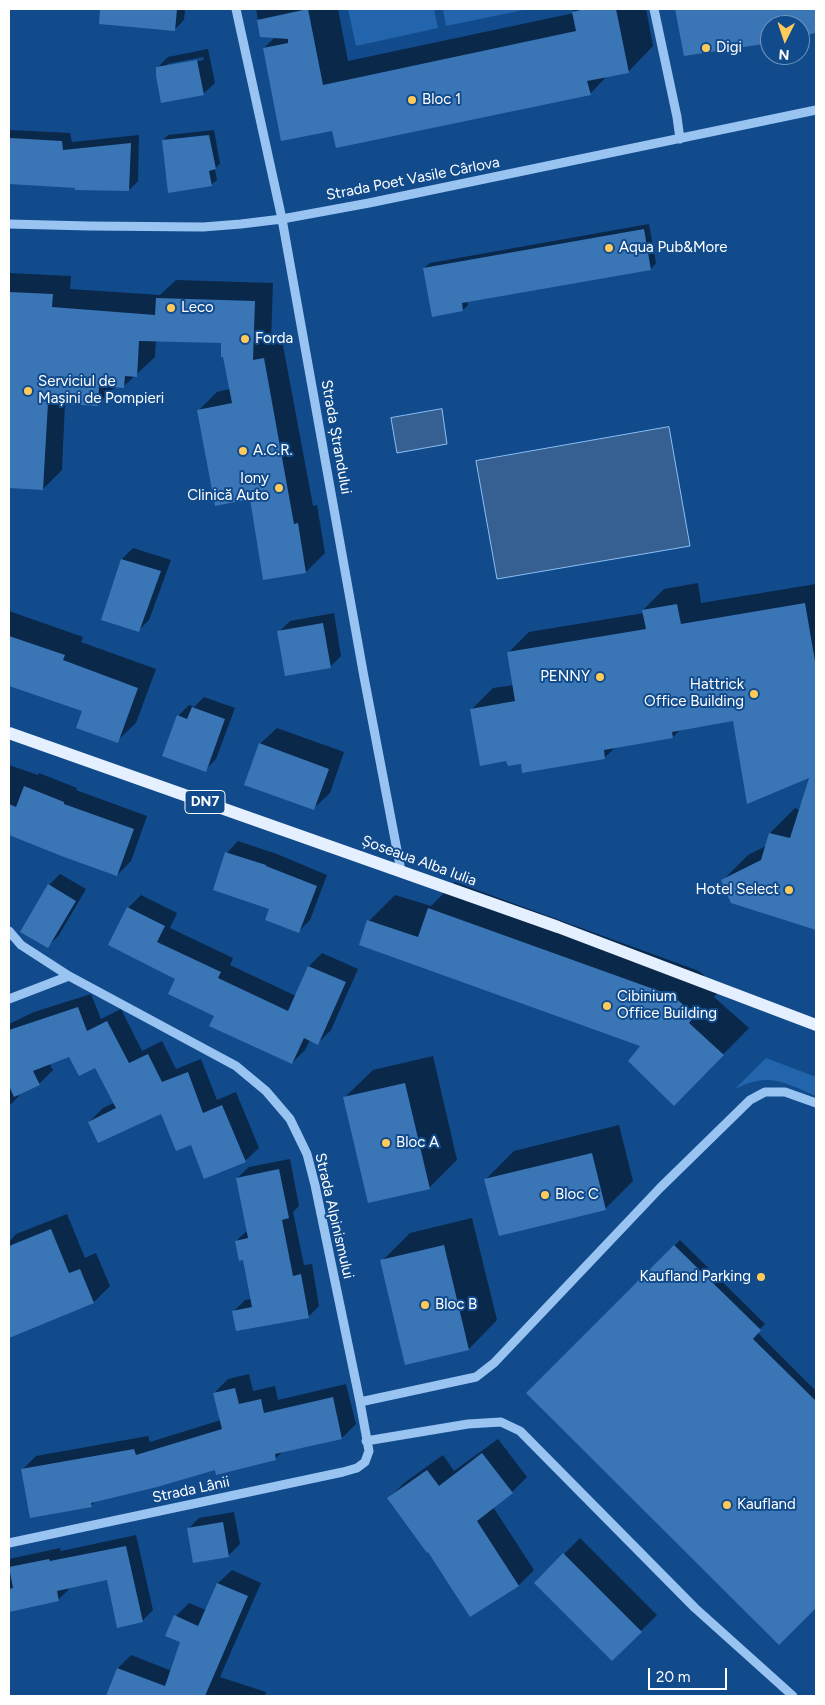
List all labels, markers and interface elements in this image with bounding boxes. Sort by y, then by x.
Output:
north arrow [760,15,810,65]
place label: Digi [716,39,742,57]
marker: Digi [700,42,712,54]
text: N [778,46,790,63]
place label: Bloc 1 [422,91,461,109]
marker: Bloc 1 [406,94,418,106]
street label: Strada Poet Vasile Cârlova [325,153,501,205]
place label: Aqua Pub&More [619,239,728,257]
marker: Aqua Pub&More [603,242,615,254]
place label: Leco [181,299,214,317]
marker: Leco [165,302,177,314]
place label: Forda [255,330,293,348]
marker: Forda [239,333,251,345]
place label: Serviciul de Mașini de Pompieri [38,373,164,408]
street label: Strada Ștrandului [317,378,355,496]
marker: Serviciul de Mașini de Pompieri [22,385,34,397]
place label: A.C.R. [253,442,293,460]
marker: A.C.R. [237,445,249,457]
place label: Iony Clinică Auto [187,470,269,505]
marker: Iony Clinică Auto [273,482,285,494]
place label: PENNY [540,668,590,686]
marker: PENNY [594,671,606,683]
place label: Hattrick Office Building [644,676,744,711]
marker: Hattrick Office Building [748,688,760,700]
road number: DN7 [185,790,225,814]
street label: Șoseaua Alba Iulia [359,832,479,890]
place label: Hotel Select [696,881,779,899]
marker: Hotel Select [783,884,795,896]
place label: Cibinium Office Building [617,988,717,1023]
marker: Cibinium Office Building [601,1000,613,1012]
place label: Bloc A [396,1134,439,1152]
marker: Bloc A [380,1137,392,1149]
street label: Strada Alpinismului [311,1151,357,1281]
place label: Bloc C [555,1186,599,1204]
marker: Bloc C [539,1189,551,1201]
place label: Kaufland Parking [639,1268,751,1286]
marker: Kaufland Parking [755,1271,767,1283]
place label: Bloc B [435,1296,477,1314]
marker: Bloc B [419,1299,431,1311]
street label: Strada Lânii [151,1473,231,1507]
place label: Kaufland [737,1496,796,1514]
marker: Kaufland [721,1499,733,1511]
scale bar [650,1658,729,1690]
text: 20 m [656,1668,690,1686]

